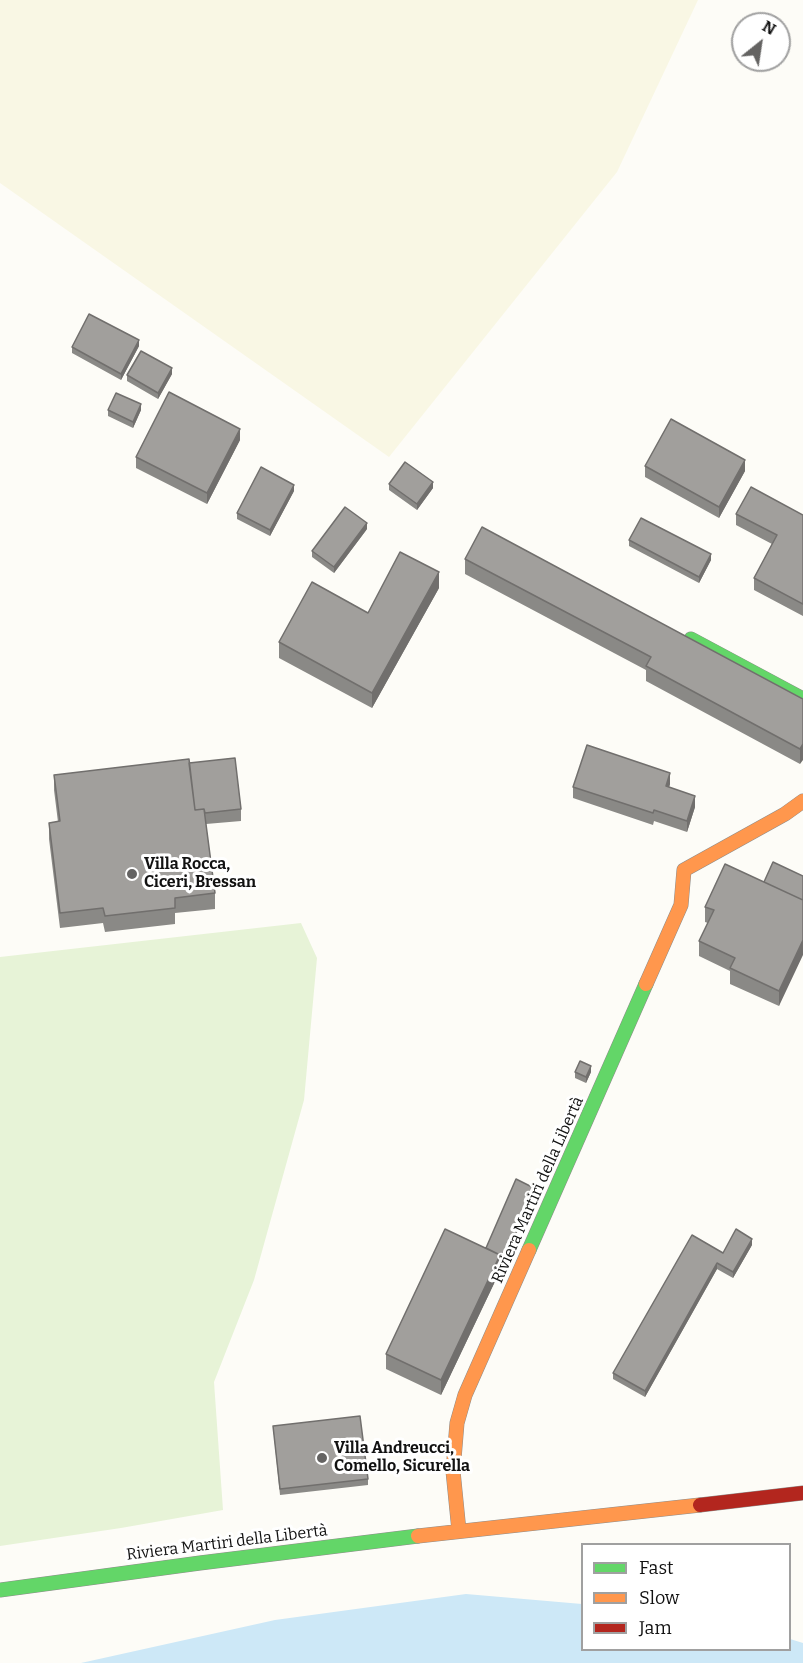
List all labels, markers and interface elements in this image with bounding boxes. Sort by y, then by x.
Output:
north arrow [731,12,791,72]
text: N [759,16,779,39]
place label: Villa Rocca, Ciceri, Bressan [144,855,256,893]
marker: Villa Rocca, Ciceri, Bressan [125,867,139,881]
street label: Riviera Martiri della Libertà [488,1094,588,1286]
place label: Villa Andreucci, Comello, Sicurella [334,1439,470,1477]
marker: Villa Andreucci, Comello, Sicurella [315,1451,329,1465]
street label: Riviera Martiri della Libertà [125,1521,329,1565]
legend [581,1543,791,1651]
text: Fast [639,1557,674,1579]
text: Slow [639,1587,679,1609]
text: Jam [639,1617,672,1639]

